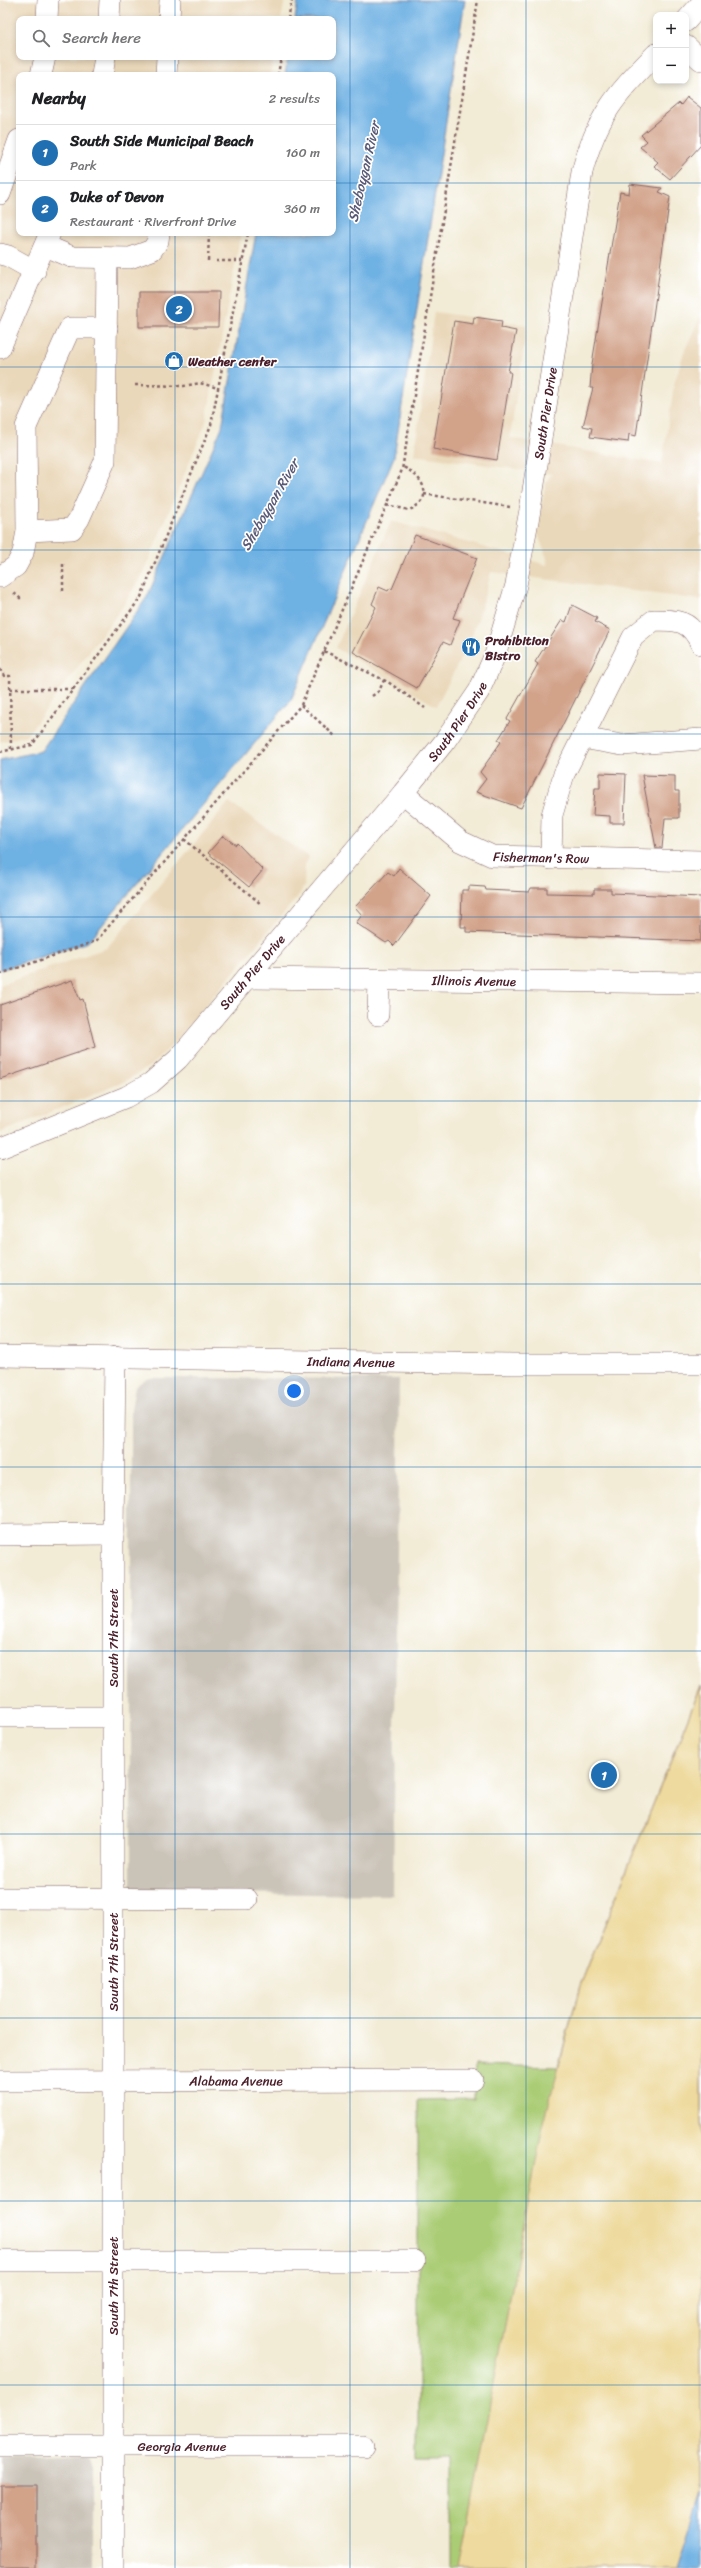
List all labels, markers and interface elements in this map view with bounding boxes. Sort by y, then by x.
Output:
map controls [653,12,689,84]
button: + [653,12,689,48]
search box [16,16,336,60]
text: Search here [62,25,141,51]
icon: search [30,27,52,49]
button: − [653,48,689,84]
text: Nearby [32,83,86,113]
text: 2 results [269,87,320,110]
water label: Sheboygan River [340,116,388,225]
text: South Side Municipal Beach [70,128,254,154]
text: 1 [42,141,48,164]
text: 160 m [285,141,320,164]
text: Park [70,154,97,177]
text: Duke of Devon [70,184,164,210]
text: 2 [41,197,49,220]
text: 360 m [284,197,320,220]
text: Restaurant · Riverfront Drive [70,210,237,233]
pin: 2 [166,294,192,324]
shop icon: Weather center [163,350,185,372]
place label: Weather center [188,350,278,373]
street label: South Pier Drive [526,365,563,461]
water label: Sheboygan River [234,452,308,555]
place label: Prohibition Bistro [485,629,550,667]
restaurant icon: Prohibition Bistro [460,636,482,658]
street label: South Pier Drive [421,678,493,767]
street label: Fisherman's Row [493,845,590,870]
street label: South Pier Drive [213,929,291,1015]
street label: Illinois Avenue [431,969,516,992]
street label: Indiana Avenue [306,1349,395,1374]
your location [284,1381,304,1401]
street label: South 7th Street [102,1588,125,1687]
pin: 1 [591,1760,617,1790]
street label: South 7th Street [102,1912,125,2011]
street label: Alabama Avenue [188,2069,283,2092]
street label: South 7th Street [102,2236,125,2335]
street label: Georgia Avenue [138,2435,227,2458]

